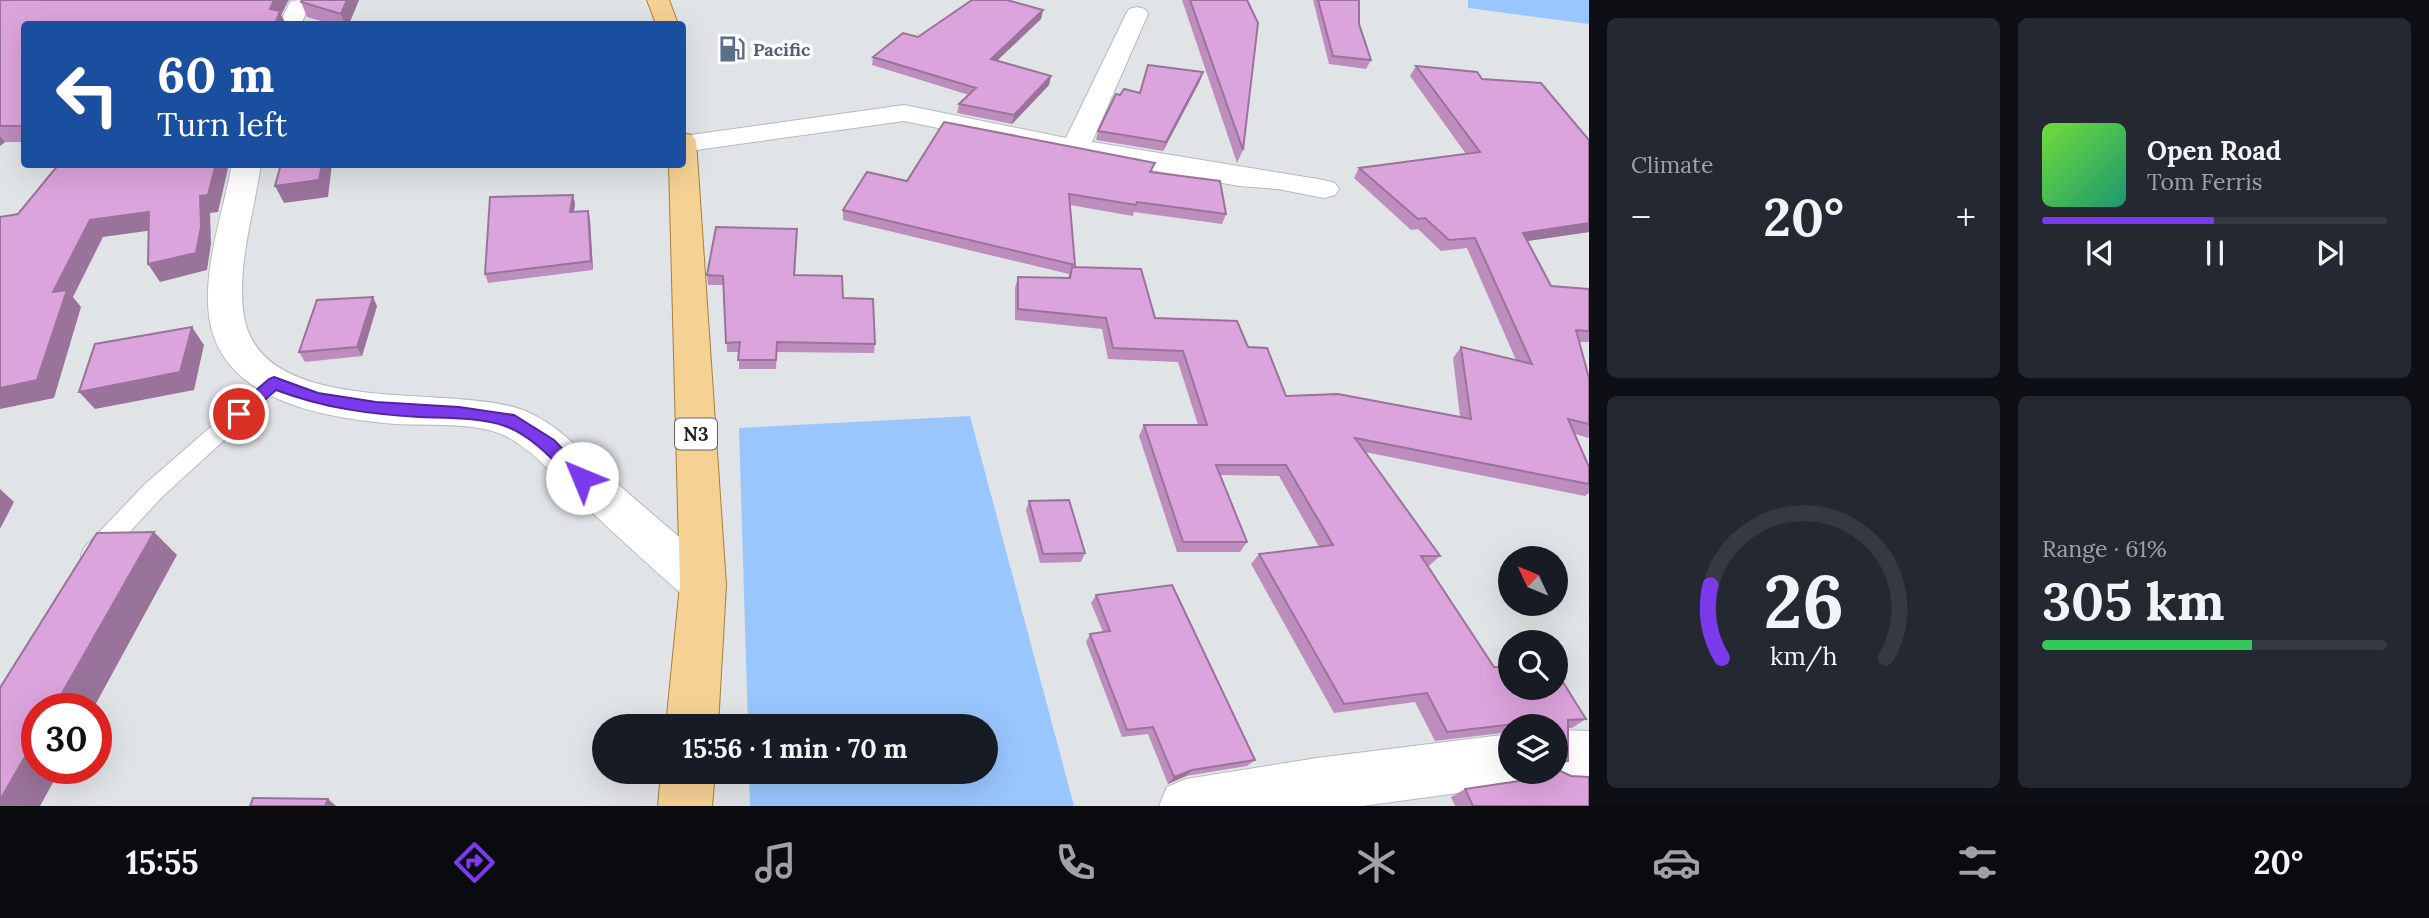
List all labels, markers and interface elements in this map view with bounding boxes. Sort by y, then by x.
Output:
fuel station icon: Pacific [717,34,747,64]
place label: Pacific [753,38,811,61]
text: 60 m [157,43,274,105]
icon: left [42,49,133,140]
text: Turn left [157,104,287,145]
text: Open Road [2147,134,2281,167]
text: Climate [1631,150,1713,179]
text: Tom Ferris [2147,167,2262,196]
text: 20° [1763,184,1844,250]
text: − [1631,193,1651,241]
text: + [1956,193,1976,241]
icon: previous [2081,234,2119,272]
icon: pause [2196,234,2234,272]
icon: next [2311,234,2349,272]
pin [209,384,269,444]
icon: arrive [220,395,258,433]
road number: N3 [675,418,717,449]
position arrow [545,441,619,515]
text: Range · 61% [2042,534,2167,563]
north arrow [1498,546,1568,616]
map controls [1498,546,1568,784]
text: 26 [1763,555,1844,648]
text: 305 km [2042,568,2225,634]
button: search [1498,630,1568,700]
text: km/h [1770,640,1837,672]
speed limit sign: 30 [21,693,112,784]
button: layers [1498,714,1568,784]
text: 15:56 · 1 min · 70 m [682,732,908,765]
icon: directions [450,838,499,887]
icon: music [751,838,800,887]
icon: phone [1051,838,1100,887]
icon: climate [1352,838,1401,887]
icon: car [1652,838,1701,887]
icon: filters [1953,838,2002,887]
text: 15:55 [126,842,199,883]
text: 20° [2254,842,2303,883]

